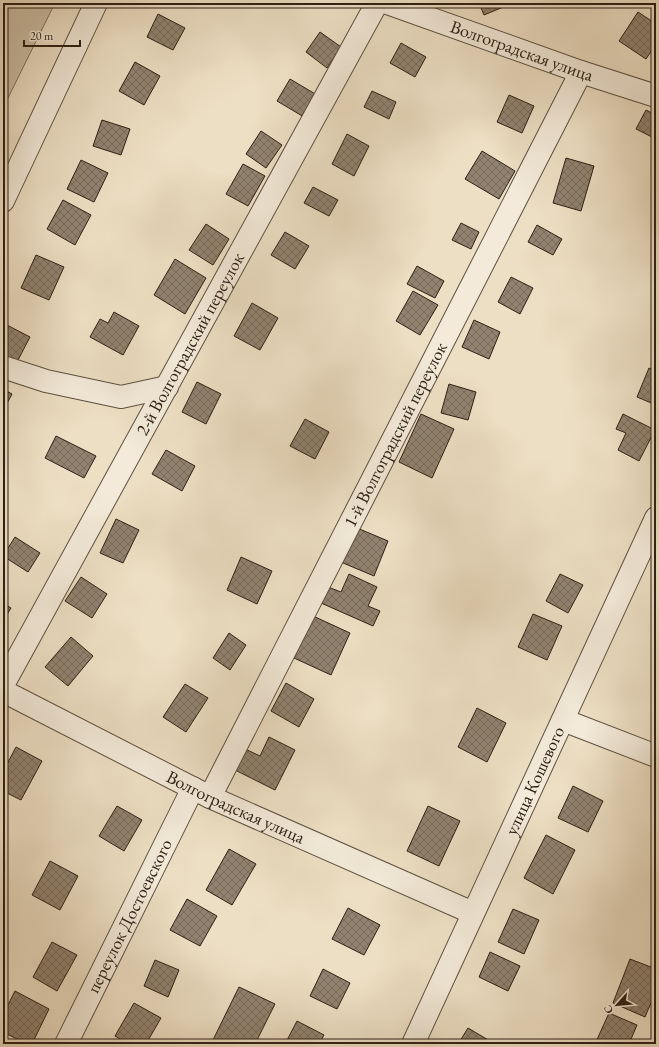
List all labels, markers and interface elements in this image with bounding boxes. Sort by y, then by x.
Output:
street label: Волгоградская улица [447,14,597,86]
scale bar [24,22,80,48]
text: 20 m [30,28,54,44]
street label: 2-й Волгоградский переулок [130,248,249,439]
street label: 1-й Волгоградский переулок [338,338,452,531]
street label: улица Кошевого [499,722,569,839]
street label: Волгоградская улица [163,765,309,849]
street label: переулок Достоевского [81,835,177,997]
north arrow [597,985,637,1025]
text: С [600,1003,616,1016]

